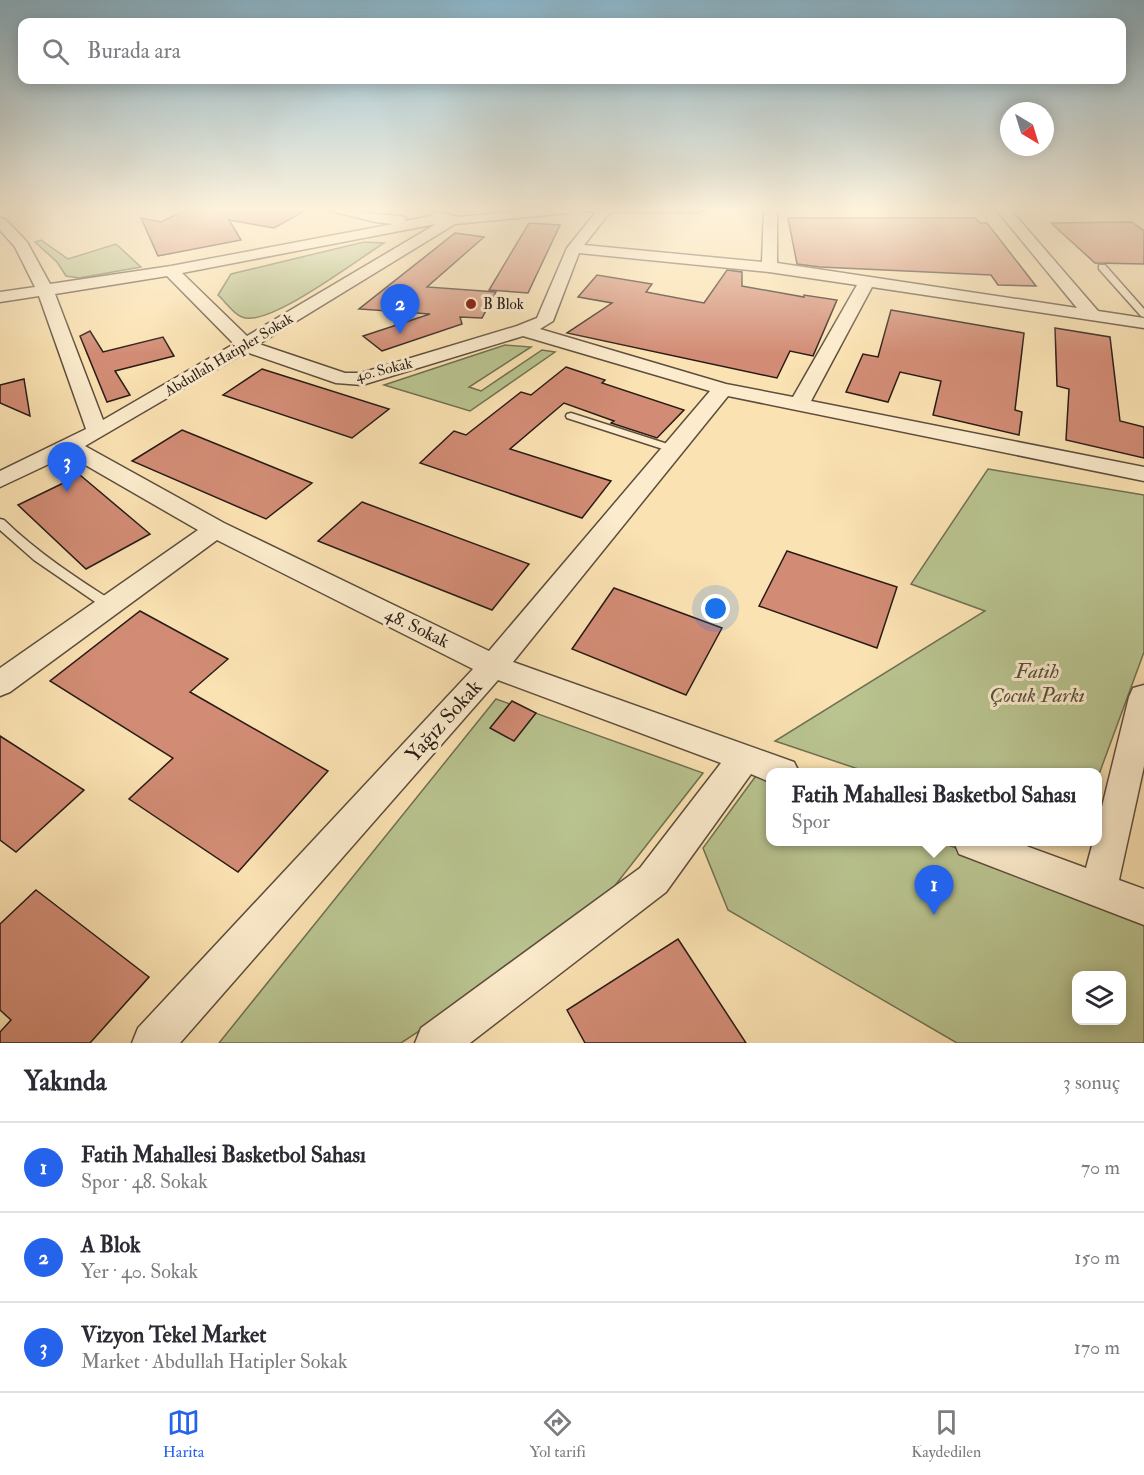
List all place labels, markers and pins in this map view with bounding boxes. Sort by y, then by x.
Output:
pin: 2 [380,284,420,334]
place label: B Blok [483,295,524,314]
marker: B Blok [464,297,478,311]
pin: 3 [48,442,86,492]
pin: 1 [914,866,954,915]

